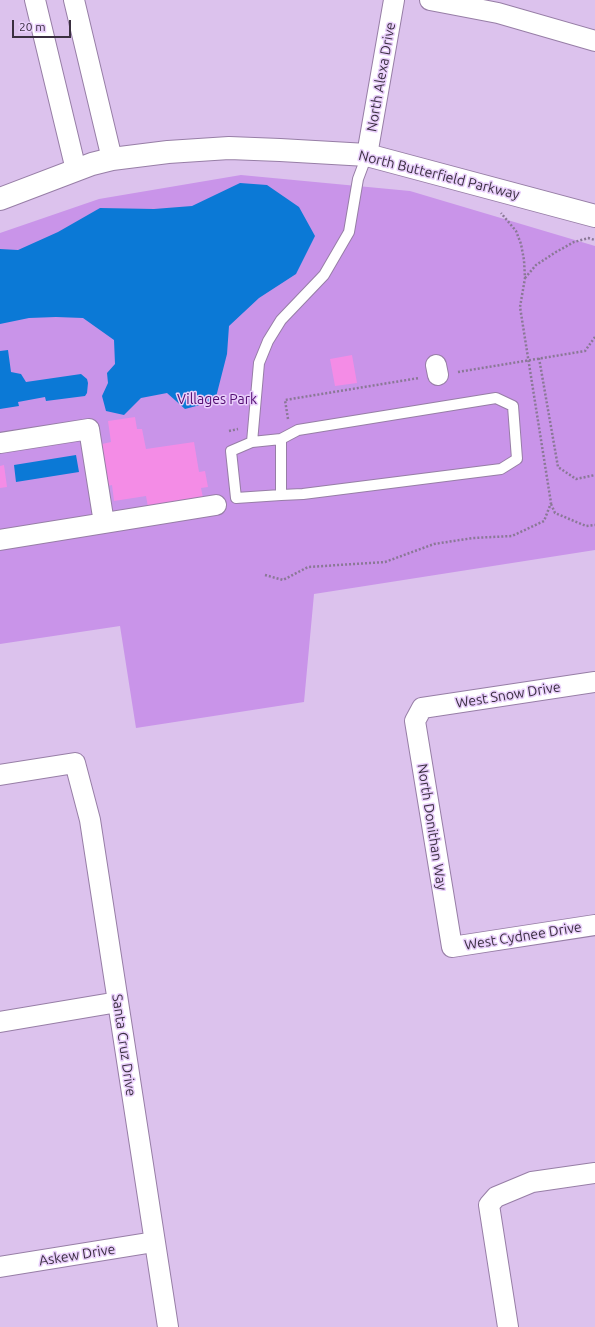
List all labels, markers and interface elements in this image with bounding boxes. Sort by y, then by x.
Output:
scale bar [14,12,73,38]
text: 20 m [19,20,46,33]
street label: North Alexa Drive [363,21,399,133]
street label: North Butterfield Parkway [357,147,521,203]
park label: Villages Park [177,391,257,407]
street label: West Snow Drive [454,678,562,712]
street label: North Donithan Way [414,762,450,892]
street label: West Cydnee Drive [463,918,583,954]
street label: Santa Cruz Drive [109,993,139,1097]
street label: Askew Drive [38,1241,116,1269]

